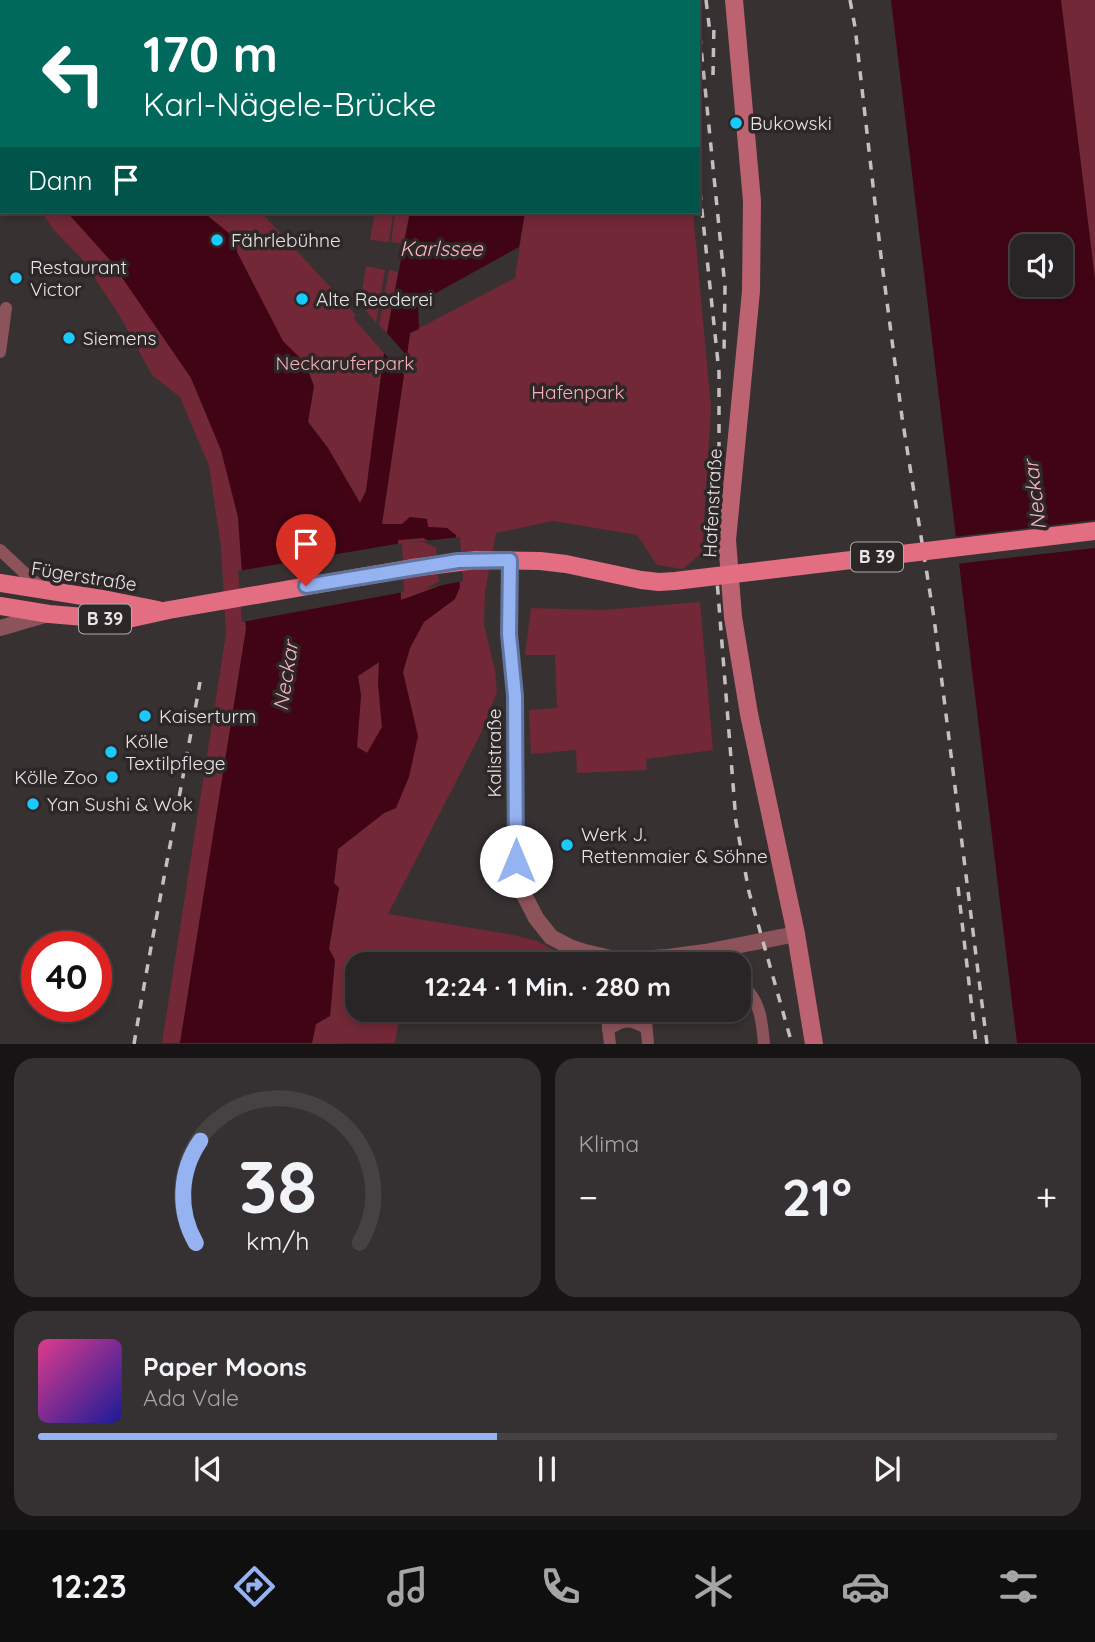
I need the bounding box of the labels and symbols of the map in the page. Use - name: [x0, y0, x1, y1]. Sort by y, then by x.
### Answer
- place label: Bukowski: [750, 111, 832, 135]
- marker: Bukowski: [728, 115, 744, 131]
- place label: Fährlebühne: [231, 228, 341, 252]
- marker: Fährlebühne: [209, 232, 225, 248]
- water label: Karlssee: [399, 235, 484, 261]
- place label: Restaurant Victor: [30, 255, 127, 301]
- marker: Restaurant Victor: [8, 270, 24, 286]
- place label: Alte Reederei: [316, 287, 433, 311]
- marker: Alte Reederei: [294, 291, 310, 307]
- place label: Siemens: [83, 326, 157, 350]
- marker: Siemens: [61, 330, 77, 346]
- park label: Neckaruferpark: [276, 351, 414, 375]
- park label: Hafenpark: [531, 380, 625, 404]
- street label: Hafenstraße: [697, 448, 727, 558]
- water label: Neckar: [1016, 456, 1051, 531]
- pin: [276, 514, 336, 586]
- road number: B 39: [851, 542, 903, 572]
- street label: Fügerstraße: [29, 556, 139, 596]
- road number: B 39: [79, 604, 131, 634]
- water label: Neckar: [267, 636, 304, 712]
- place label: Kaiserturm: [159, 704, 256, 728]
- marker: Kaiserturm: [137, 708, 153, 724]
- street label: Kalistraße: [482, 709, 506, 797]
- place label: Kölle Textilpflege: [125, 729, 225, 775]
- marker: Kölle Textilpflege: [103, 744, 119, 760]
- place label: Kölle Zoo: [14, 765, 98, 789]
- marker: Kölle Zoo: [104, 769, 120, 785]
- place label: Yan Sushi & Wok: [47, 792, 193, 816]
- marker: Yan Sushi & Wok: [25, 796, 41, 812]
- place label: Werk J. Rettenmaier & Söhne: [581, 822, 768, 868]
- position arrow: [479, 824, 553, 898]
- marker: Werk J. Rettenmaier & Söhne: [559, 837, 575, 853]
- speed limit sign: 40: [21, 931, 112, 1022]

